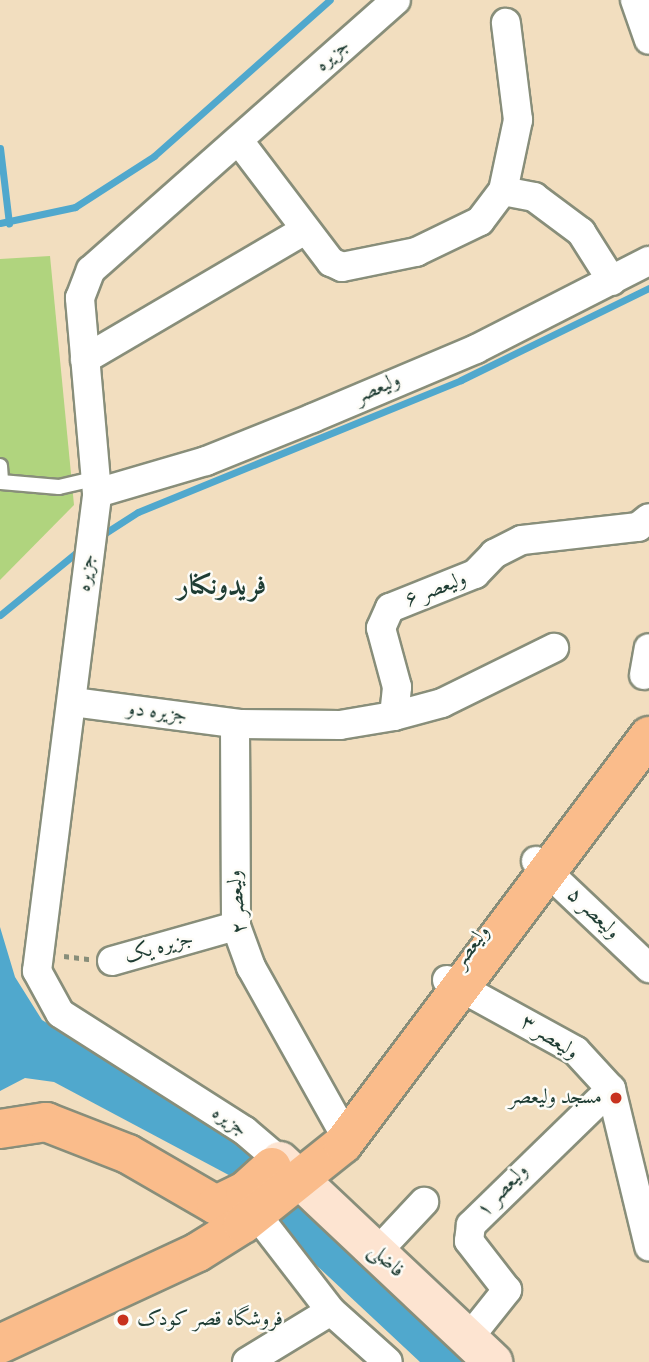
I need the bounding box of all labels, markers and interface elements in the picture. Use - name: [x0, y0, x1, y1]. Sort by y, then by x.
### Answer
- street label: جزیره: [310, 34, 356, 78]
- street label: ولیعصر: [351, 368, 405, 410]
- street label: جزیره: [72, 553, 102, 593]
- street label: ولیعصر ۶: [402, 567, 470, 613]
- district label: فریدونکنار: [177, 570, 267, 604]
- street label: جزیره دو: [126, 697, 188, 729]
- street label: ولیعصر ۲: [223, 869, 253, 935]
- street label: ولیعصر ۵: [561, 883, 625, 945]
- street label: ولیعصر: [448, 921, 496, 973]
- street label: جزیره یک: [122, 926, 196, 970]
- street label: ولیعصر ۳: [515, 1010, 583, 1066]
- place label: مسجد ولیعصر: [509, 1085, 602, 1111]
- marker: مسجد ولیعصر: [608, 1090, 624, 1106]
- street label: جزیره: [206, 1101, 252, 1143]
- street label: ولیعصر ۱: [472, 1159, 534, 1223]
- street label: فاضلی: [363, 1238, 409, 1284]
- place label: فروشگاه قصر کودک: [137, 1307, 283, 1333]
- marker: فروشگاه قصر کودک: [115, 1312, 131, 1328]

